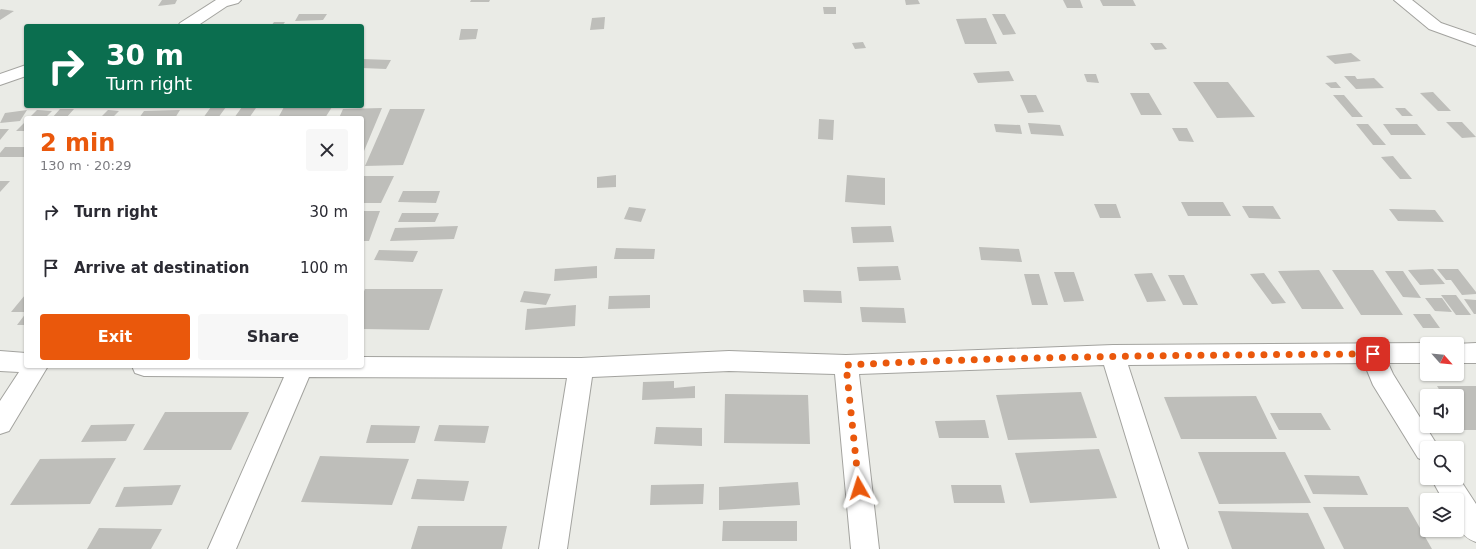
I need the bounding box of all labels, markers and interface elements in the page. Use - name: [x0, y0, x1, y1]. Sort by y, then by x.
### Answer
- text: 30 m: [106, 39, 184, 72]
- icon: right: [40, 40, 92, 92]
- text: Turn right: [106, 73, 192, 94]
- text: 2 min: [40, 129, 115, 157]
- button: close: [306, 129, 348, 171]
- text: 130 m · 20:29: [40, 158, 131, 173]
- icon: right: [40, 201, 62, 223]
- text: Turn right: [74, 203, 158, 221]
- text: 30 m: [310, 203, 348, 221]
- icon: arrive: [40, 257, 62, 279]
- text: Arrive at destination: [74, 259, 249, 277]
- text: 100 m: [300, 259, 348, 277]
- button: Exit: [40, 314, 190, 360]
- button: Share: [198, 314, 348, 360]
- pin: [1356, 337, 1390, 371]
- north arrow: [1420, 337, 1464, 381]
- map controls: [1420, 337, 1464, 537]
- icon: arrive: [1362, 343, 1384, 365]
- button: sound: [1420, 389, 1464, 433]
- button: search: [1420, 441, 1464, 485]
- position arrow: [838, 467, 880, 509]
- button: layers: [1420, 493, 1464, 537]

